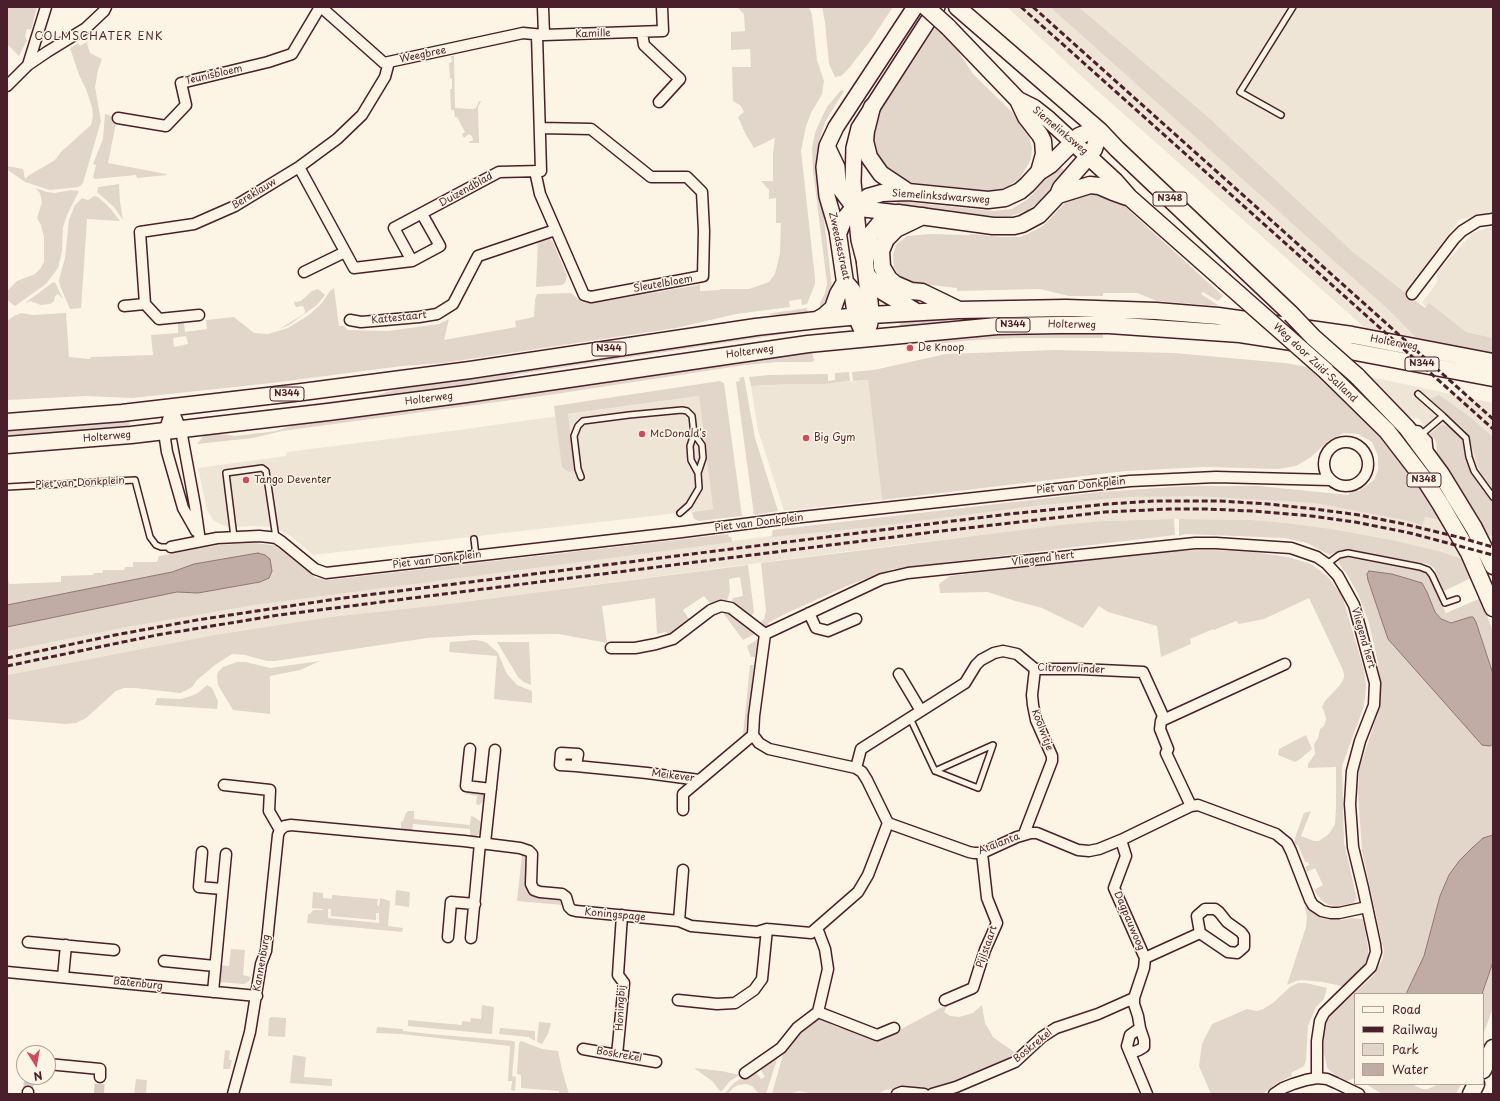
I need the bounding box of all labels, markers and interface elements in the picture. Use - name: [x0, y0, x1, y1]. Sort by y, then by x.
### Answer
- street label: Kamille: [575, 27, 611, 41]
- district label: COLMSCHATER ENK: [36, 30, 162, 44]
- street label: Weegbree: [399, 44, 447, 66]
- street label: Teunisbloem: [184, 63, 244, 87]
- street label: Siemelinksweg: [1030, 104, 1090, 158]
- street label: Duizendblad: [437, 170, 495, 210]
- street label: Bereklauw: [229, 176, 279, 212]
- street label: Siemelinksdwarsweg: [892, 188, 990, 206]
- road number: N348: [1153, 192, 1187, 206]
- street label: Zweedsestraat: [826, 211, 852, 281]
- street label: Sleutelbloem: [632, 273, 694, 295]
- street label: Kattestaart: [371, 309, 427, 327]
- road number: N344: [996, 318, 1030, 332]
- street label: Holterweg: [1048, 319, 1096, 331]
- street label: Weg door Zuid-Salland: [1270, 321, 1360, 405]
- street label: Holterweg: [1369, 333, 1419, 353]
- road number: N344: [592, 342, 626, 356]
- place label: De Knoop: [918, 342, 964, 354]
- street label: Holterweg: [725, 343, 775, 361]
- marker: De Knoop: [905, 343, 915, 353]
- road number: N344: [1405, 357, 1439, 371]
- road number: N344: [270, 387, 304, 401]
- street label: Holterweg: [404, 390, 454, 408]
- place label: McDonald's: [650, 428, 706, 440]
- street label: Holterweg: [82, 429, 132, 445]
- marker: McDonald's: [637, 429, 647, 439]
- place label: Big Gym: [814, 432, 855, 444]
- marker: Big Gym: [801, 433, 811, 443]
- road number: N348: [1407, 473, 1441, 487]
- place label: Tango Deventer: [254, 474, 331, 486]
- street label: Piet van Donkplein: [35, 475, 125, 491]
- marker: Tango Deventer: [241, 475, 251, 485]
- street label: Piet van Donkplein: [1036, 475, 1126, 497]
- street label: Piet van Donkplein: [714, 512, 804, 534]
- street label: Piet van Donkplein: [392, 549, 482, 571]
- street label: Vliegend hert: [1011, 549, 1075, 569]
- street label: Vliegend hert: [1349, 606, 1377, 670]
- street label: Citroenvlinder: [1037, 662, 1105, 676]
- street label: Koolwitje: [1029, 707, 1055, 753]
- street label: Meikever: [651, 767, 695, 785]
- street label: Atalanta: [977, 831, 1021, 857]
- street label: Dagpauwoog: [1111, 889, 1147, 953]
- street label: Koningspage: [584, 906, 646, 924]
- street label: Pijlstaart: [974, 924, 1000, 970]
- street label: Kannenburg: [251, 933, 273, 993]
- street label: Batenburg: [112, 975, 164, 993]
- street label: Honingbij: [614, 985, 628, 1031]
- legend: [1354, 993, 1484, 1085]
- text: Road: [1392, 1000, 1421, 1018]
- text: Railway: [1392, 1020, 1438, 1038]
- street label: Boskrekel: [1011, 1027, 1055, 1065]
- text: Park: [1392, 1040, 1419, 1058]
- north arrow: [16, 1045, 56, 1085]
- street label: Boskrekel: [595, 1045, 643, 1065]
- text: Water: [1392, 1060, 1428, 1078]
- text: N: [32, 1067, 44, 1085]

